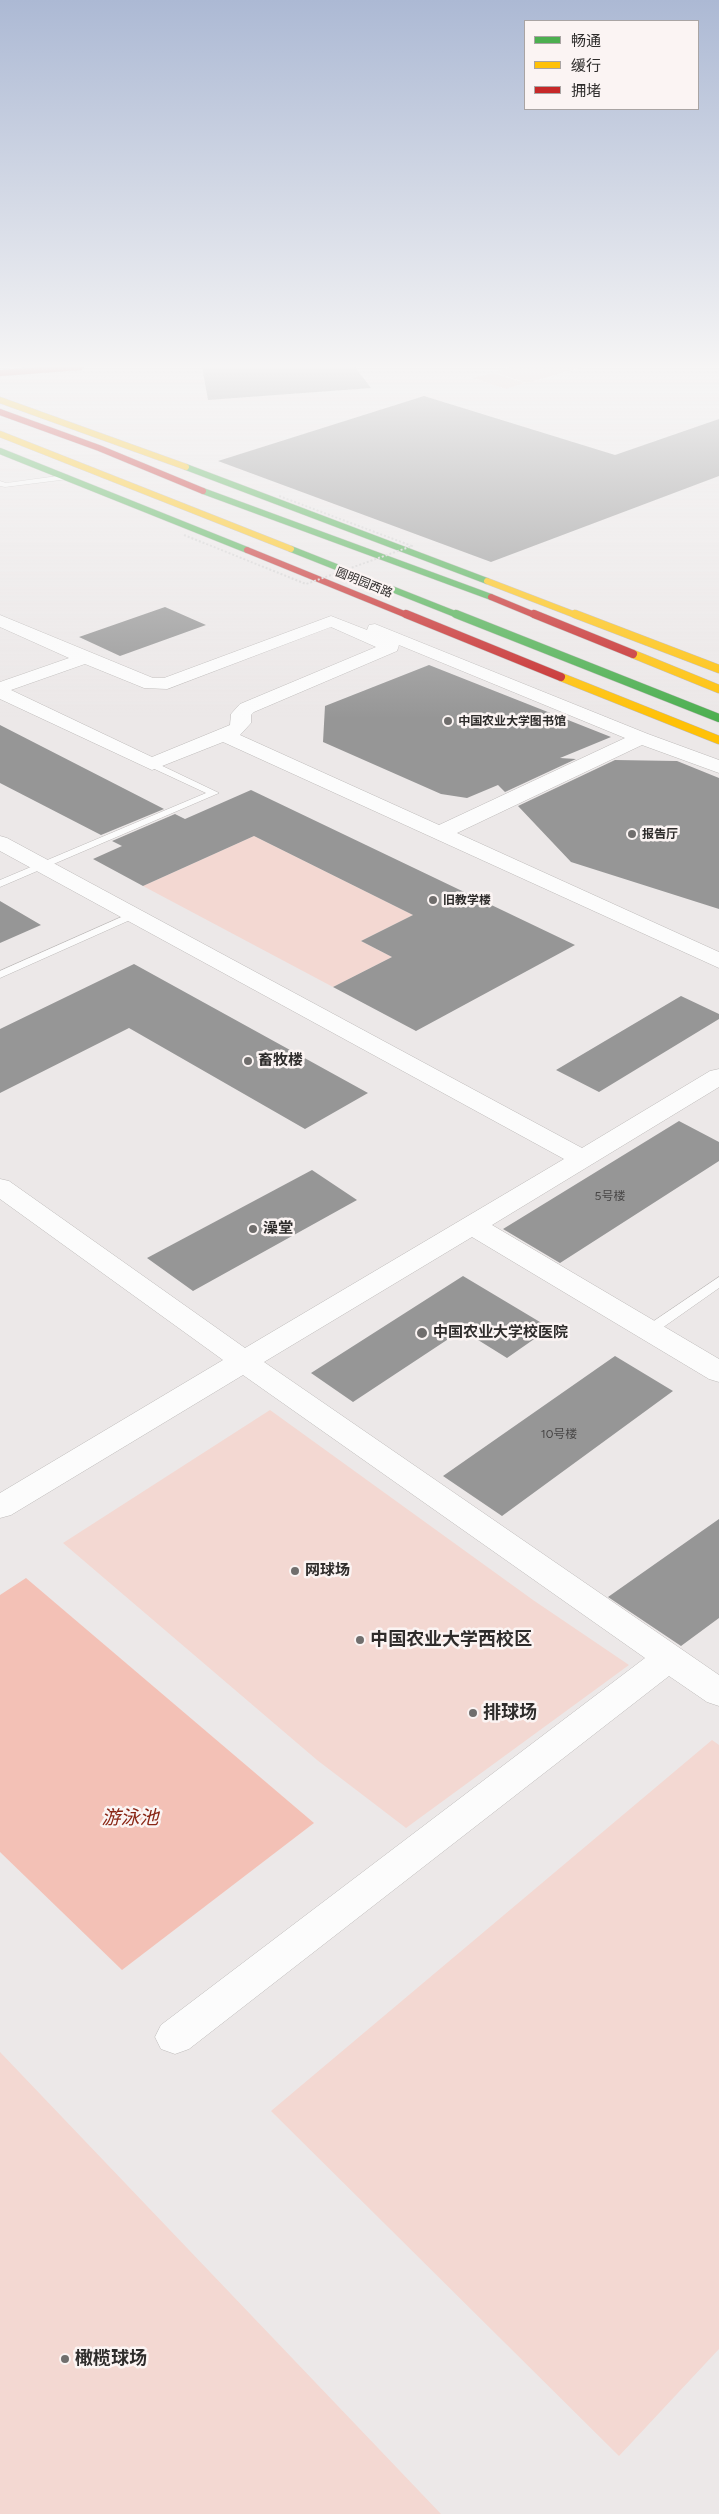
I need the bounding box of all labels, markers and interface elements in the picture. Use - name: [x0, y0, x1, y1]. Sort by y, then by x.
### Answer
- legend: [524, 20, 699, 110]
- text: 畅通: [571, 32, 601, 50]
- text: 缓行: [571, 57, 601, 75]
- text: 拥堵: [571, 82, 601, 100]
- street label: 圆明园西路: [333, 565, 395, 601]
- place label: 中国农业大学图书馆: [458, 714, 566, 728]
- marker: 中国农业大学图书馆: [442, 715, 454, 727]
- place label: 报告厅: [642, 827, 678, 841]
- marker: 报告厅: [626, 828, 638, 840]
- place label: 旧教学楼: [443, 893, 491, 907]
- marker: 旧教学楼: [427, 894, 439, 906]
- place label: 畜牧楼: [258, 1052, 303, 1070]
- marker: 畜牧楼: [242, 1055, 254, 1067]
- house number: 5号楼: [595, 1189, 625, 1203]
- place label: 澡堂: [263, 1220, 293, 1238]
- marker: 澡堂: [247, 1223, 259, 1235]
- place label: 中国农业大学校医院: [433, 1324, 568, 1342]
- marker: 中国农业大学校医院: [415, 1326, 429, 1340]
- house number: 10号楼: [541, 1427, 577, 1441]
- place label: 网球场: [305, 1562, 350, 1580]
- marker: 网球场: [289, 1565, 301, 1577]
- place label: 中国农业大学西校区: [370, 1629, 532, 1651]
- marker: 中国农业大学西校区: [354, 1634, 366, 1646]
- place label: 排球场: [483, 1702, 537, 1724]
- marker: 排球场: [467, 1707, 479, 1719]
- water label: 游泳池: [102, 1807, 158, 1829]
- place label: 橄榄球场: [75, 2348, 147, 2370]
- marker: 橄榄球场: [59, 2353, 71, 2365]

